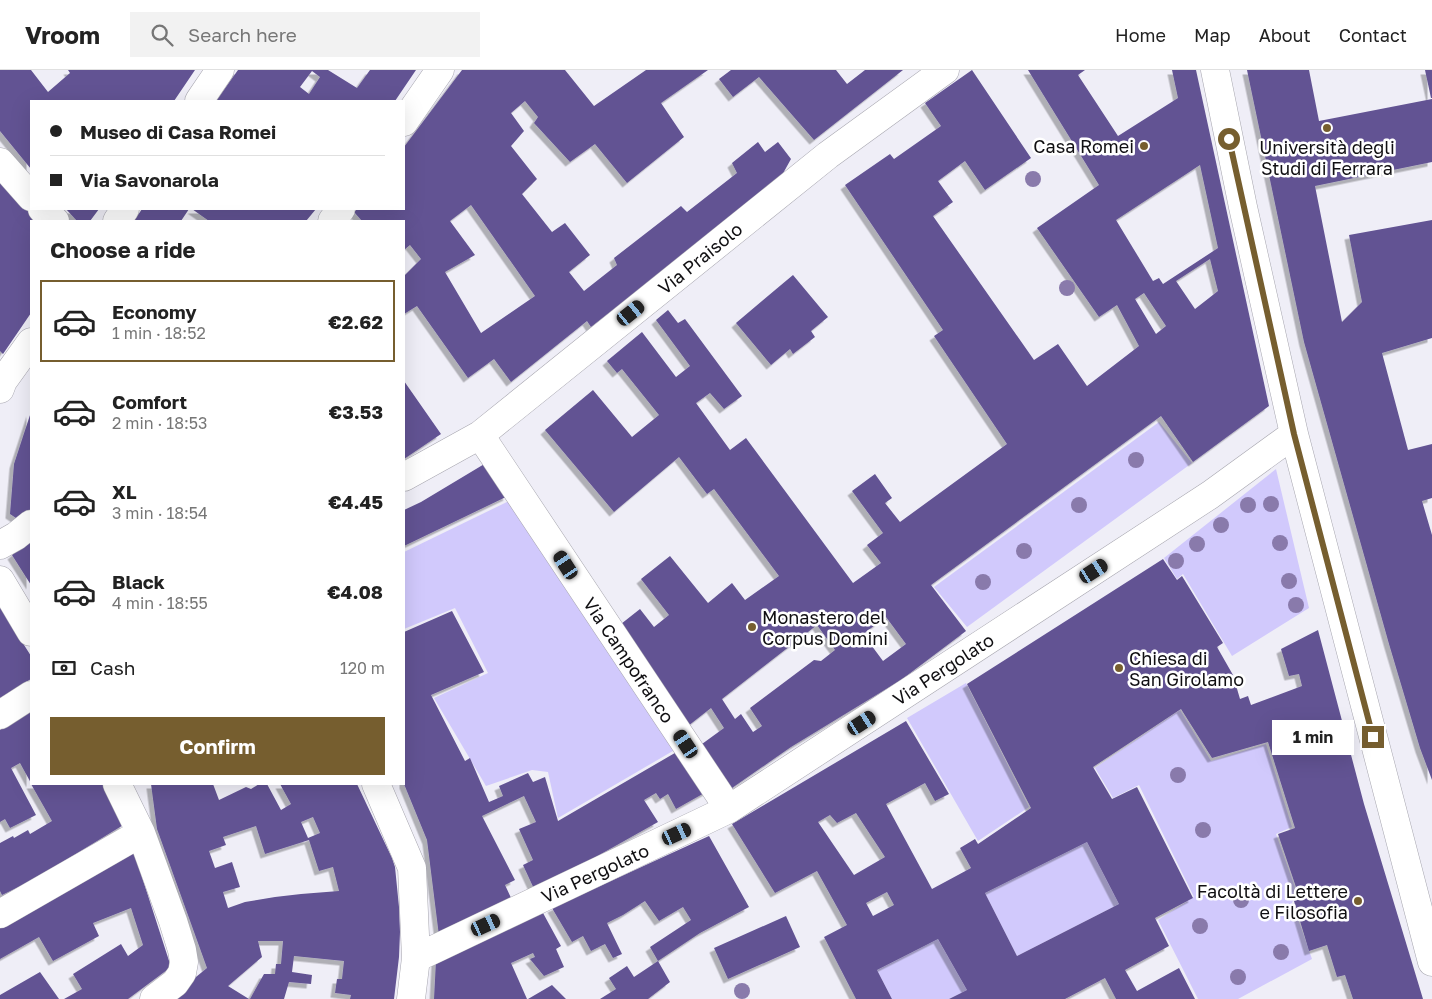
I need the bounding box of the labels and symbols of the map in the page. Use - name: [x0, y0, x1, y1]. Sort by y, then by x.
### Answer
- marker: Università degli Studi di Ferrara: [1321, 122, 1333, 134]
- route start: [1218, 128, 1240, 150]
- place label: Casa Romei: [1033, 135, 1134, 157]
- place label: Università degli Studi di Ferrara: [1259, 136, 1395, 179]
- marker: Casa Romei: [1138, 140, 1150, 152]
- street label: Via Praisolo: [653, 217, 747, 299]
- car: [614, 298, 647, 328]
- car: [551, 548, 580, 582]
- car: [1077, 557, 1110, 585]
- street label: Via Campofranco: [579, 593, 679, 727]
- place label: Monastero del Corpus Domini: [762, 606, 888, 649]
- marker: Monastero del Corpus Domini: [746, 621, 758, 633]
- street label: Via Pergolato: [888, 628, 998, 710]
- place label: Chiesa di San Girolamo: [1129, 647, 1244, 690]
- marker: Chiesa di San Girolamo: [1113, 662, 1125, 674]
- car: [845, 709, 878, 737]
- callout: 1 min: [1273, 720, 1356, 754]
- route end: [1362, 726, 1384, 748]
- car: [671, 727, 700, 761]
- car: [660, 821, 693, 847]
- street label: Via Pergolato: [538, 839, 652, 907]
- place label: Facoltà di Lettere e Filosofia: [1197, 880, 1348, 923]
- marker: Facoltà di Lettere e Filosofia: [1352, 895, 1364, 907]
- car: [469, 912, 502, 938]

